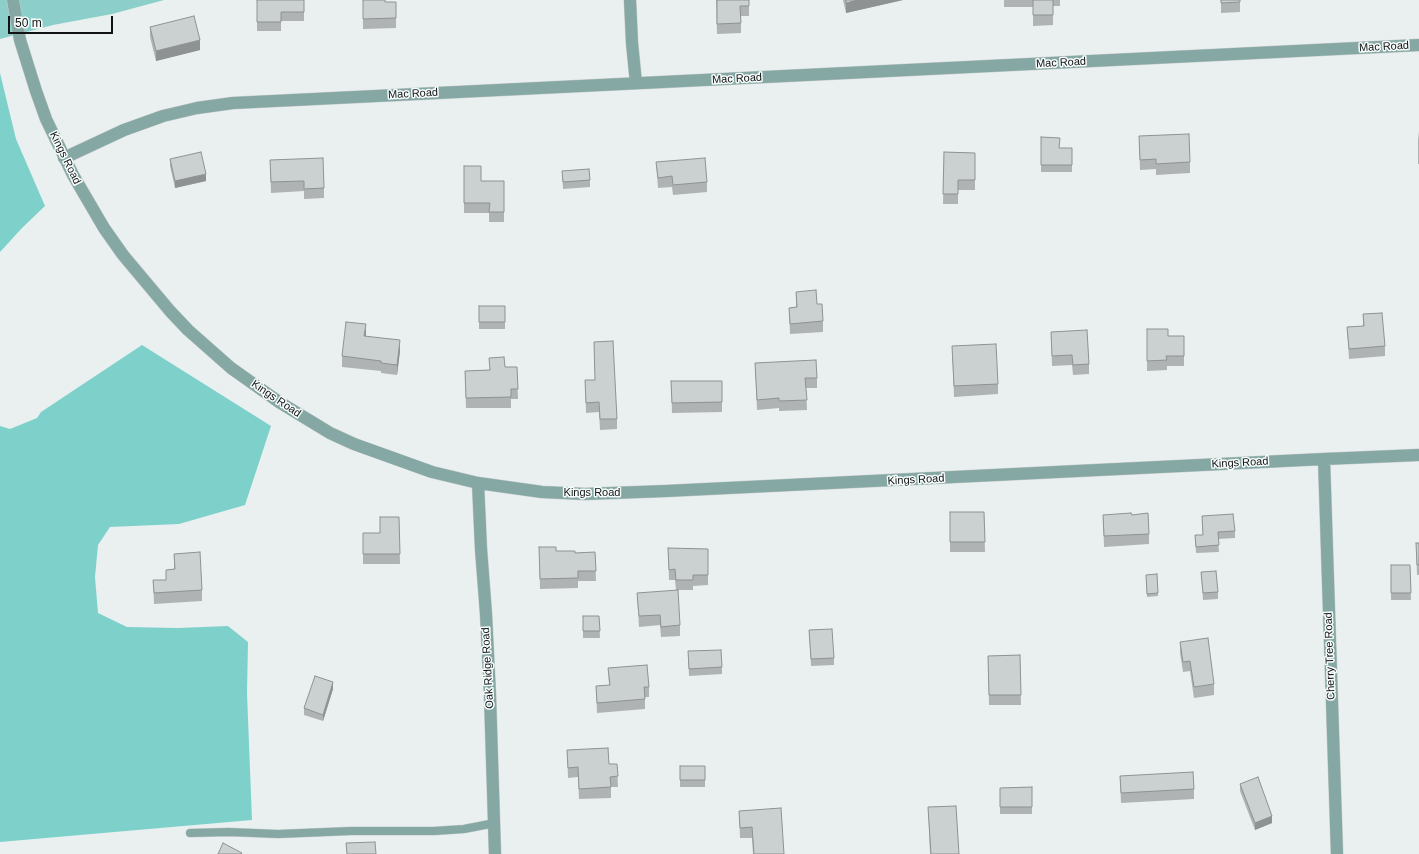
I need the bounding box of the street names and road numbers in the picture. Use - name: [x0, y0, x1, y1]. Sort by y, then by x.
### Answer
- street label: Mac Road: [1359, 39, 1409, 55]
- street label: Mac Road: [1036, 55, 1086, 71]
- street label: Mac Road: [712, 71, 762, 87]
- street label: Mac Road: [388, 86, 438, 102]
- street label: Kings Road: [47, 130, 83, 186]
- street label: Kings Road: [249, 378, 303, 420]
- street label: Kings Road: [1211, 455, 1269, 471]
- street label: Kings Road: [887, 472, 945, 488]
- street label: Kings Road: [564, 486, 620, 500]
- street label: Cherry Tree Road: [1322, 612, 1338, 700]
- street label: Oak Ridge Road: [479, 627, 497, 709]

